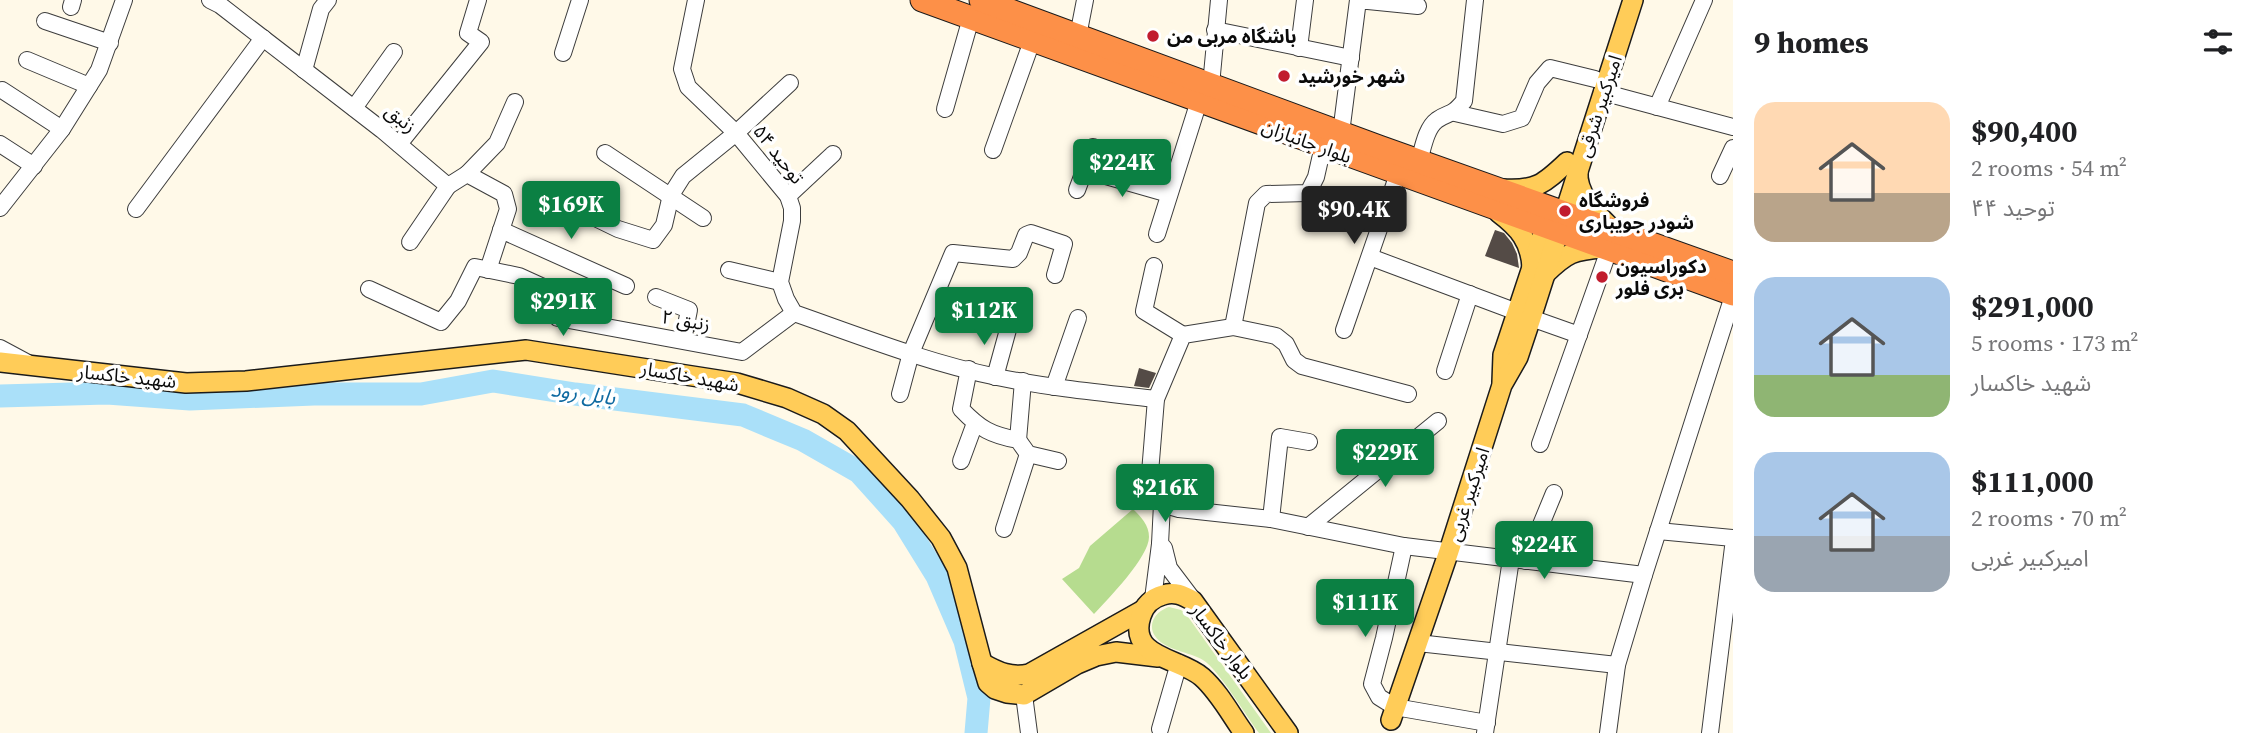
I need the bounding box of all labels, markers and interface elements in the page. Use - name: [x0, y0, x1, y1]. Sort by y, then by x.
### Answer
- text: 9 homes: [1754, 22, 1869, 63]
- place label: باشگاه مربی من: [1167, 23, 1297, 49]
- icon: filters: [2199, 23, 2237, 61]
- marker: باشگاه مربی من: [1145, 28, 1161, 44]
- street label: امیرکبیر شرقی: [1570, 52, 1628, 160]
- place label: شهر خورشید: [1298, 63, 1405, 89]
- marker: شهر خورشید: [1276, 68, 1292, 84]
- street label: زنبق: [380, 97, 422, 139]
- text: $90,400: [1971, 111, 2078, 152]
- street label: بلوار جانبازان: [1259, 113, 1355, 169]
- street label: توحید ۵۴: [747, 119, 811, 189]
- icon: home: [1810, 130, 1894, 214]
- pin: $224K: [1073, 140, 1171, 199]
- text: $224K: [1089, 146, 1155, 178]
- text: 2 rooms · 54 m²: [1971, 152, 2127, 184]
- pin: $169K: [522, 182, 620, 241]
- pin: $90.4K: [1297, 187, 1411, 246]
- place label: فروشگاه شودر جویباری: [1579, 187, 1694, 235]
- text: $169K: [538, 188, 604, 220]
- text: توحید ۴۴: [1971, 192, 2055, 224]
- text: $90.4K: [1318, 193, 1390, 225]
- marker: فروشگاه شودر جویباری: [1557, 203, 1573, 219]
- place label: دکوراسیون بری فلور: [1615, 253, 1707, 301]
- marker: دکوراسیون بری فلور: [1594, 269, 1610, 285]
- pin: $291K: [514, 278, 612, 338]
- text: $291K: [530, 285, 596, 317]
- text: $291,000: [1971, 286, 2094, 327]
- pin: $112K: [935, 288, 1033, 347]
- text: $112K: [951, 294, 1017, 326]
- street label: زنبق ۲: [660, 303, 712, 337]
- icon: home: [1810, 305, 1894, 389]
- text: 5 rooms · 173 m²: [1971, 327, 2138, 359]
- street label: شهید خاکسار: [638, 354, 741, 397]
- street label: شهید خاکسار: [75, 358, 178, 394]
- text: شهید خاکسار: [1971, 367, 2091, 399]
- water label: بابل رود: [549, 374, 617, 412]
- pin: $229K: [1336, 430, 1434, 489]
- text: $229K: [1352, 436, 1418, 468]
- street label: امیرکبیر غربی: [1441, 444, 1495, 544]
- text: $111,000: [1971, 461, 2094, 502]
- pin: $216K: [1116, 464, 1214, 524]
- text: $216K: [1132, 471, 1198, 503]
- icon: home: [1810, 480, 1894, 564]
- text: 2 rooms · 70 m²: [1971, 502, 2127, 534]
- pin: $224K: [1495, 522, 1593, 581]
- text: $224K: [1511, 528, 1577, 560]
- text: امیرکبیر غربی: [1971, 542, 2089, 574]
- pin: $111K: [1316, 580, 1414, 639]
- text: $111K: [1332, 586, 1398, 618]
- street label: بلوار خاکسار: [1184, 597, 1259, 684]

